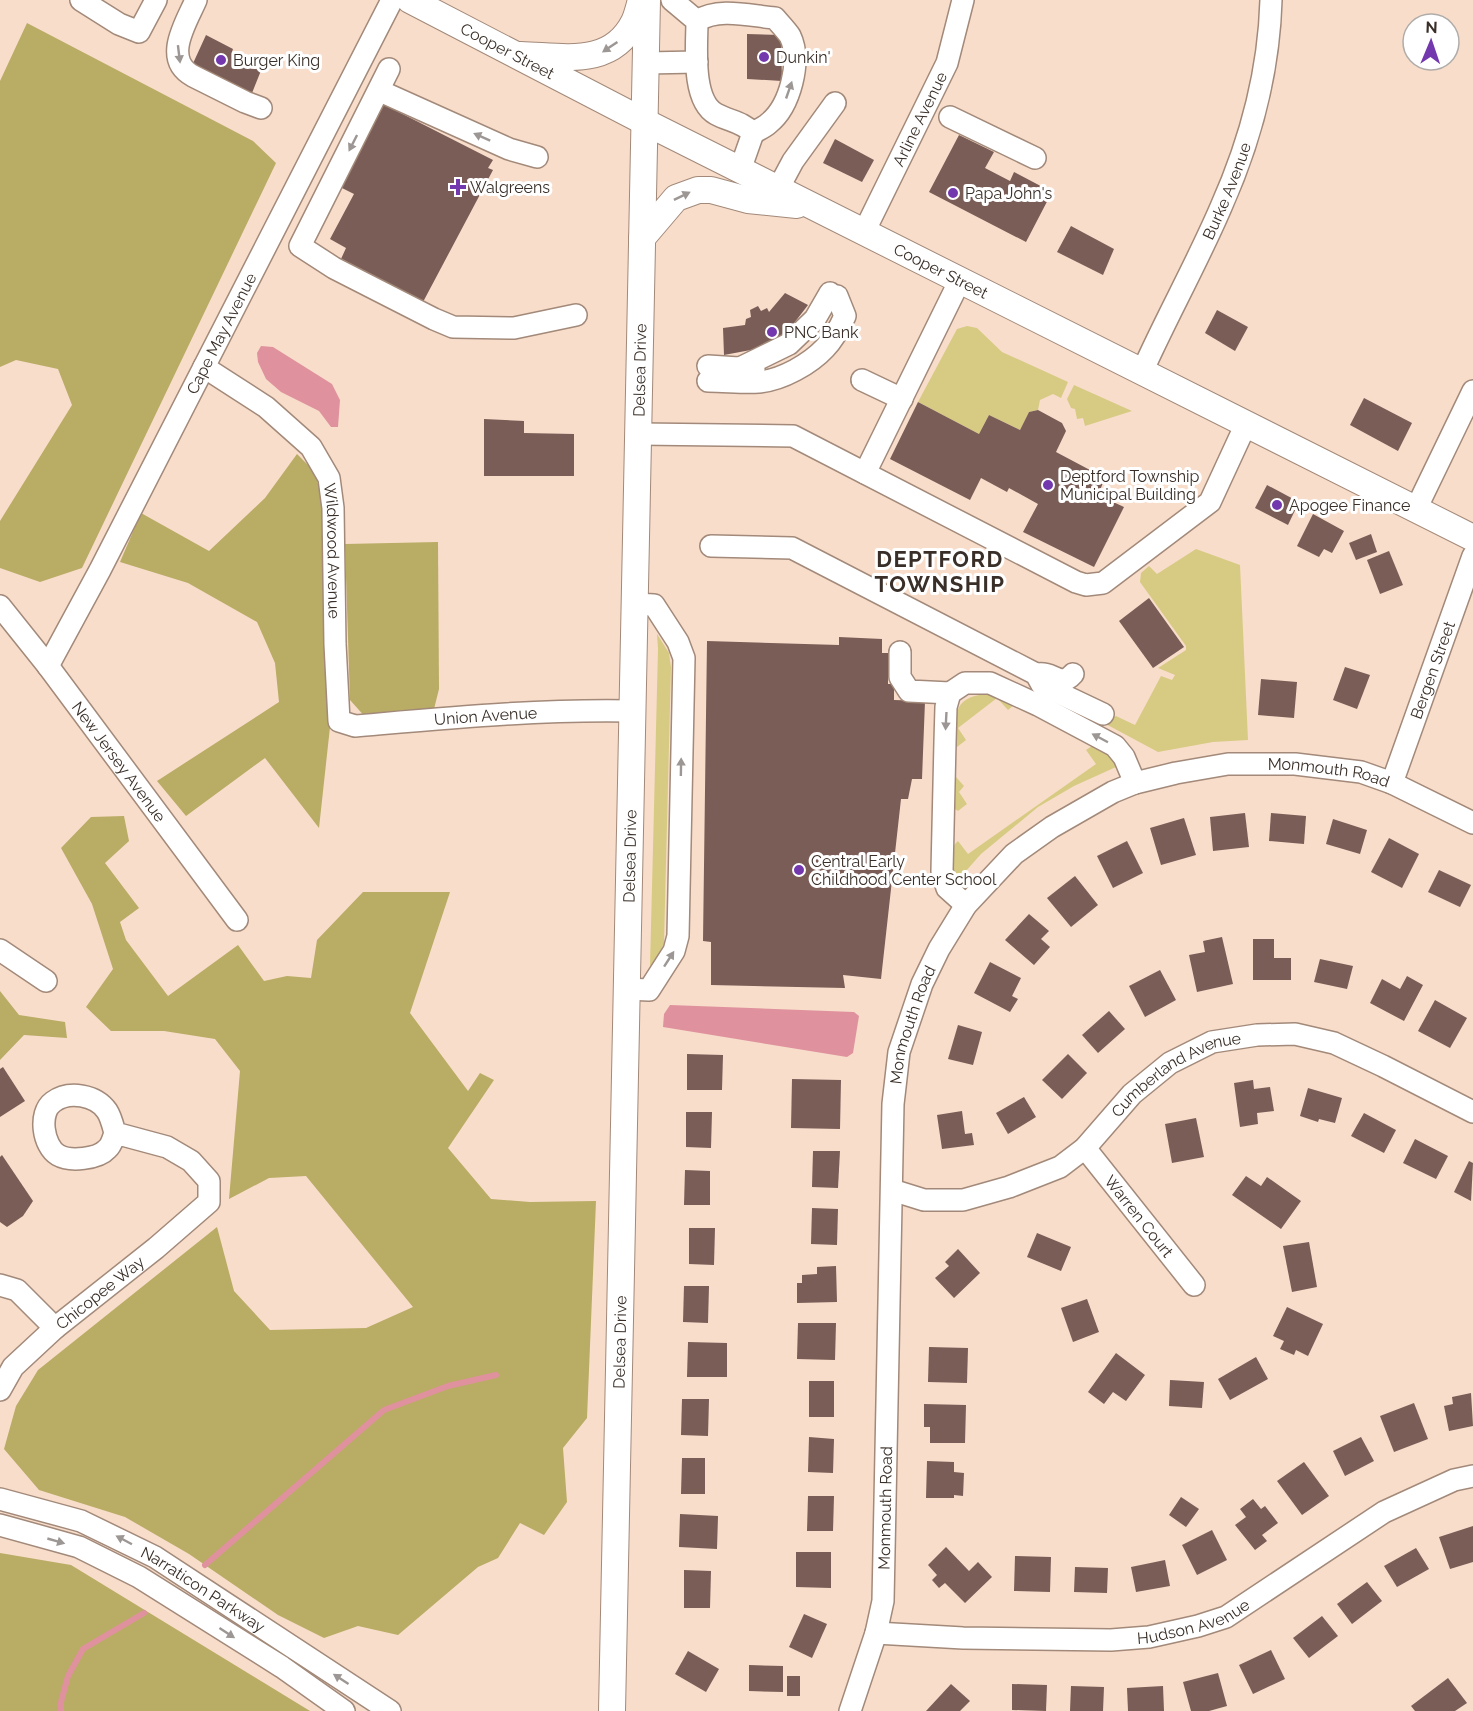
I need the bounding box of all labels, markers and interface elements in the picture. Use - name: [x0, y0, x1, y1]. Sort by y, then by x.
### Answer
- north arrow: [1401, 12, 1461, 72]
- text: N: [1425, 18, 1438, 37]
- street label: Cooper Street: [458, 19, 558, 83]
- one-way arrow: [602, 42, 619, 53]
- one-way arrow: [175, 45, 184, 64]
- place label: Dunkin': [776, 48, 831, 67]
- marker: Dunkin': [757, 50, 771, 64]
- place label: Burger King: [233, 51, 320, 70]
- marker: Burger King: [214, 53, 228, 67]
- street label: Arline Avenue: [888, 69, 951, 169]
- one-way arrow: [784, 81, 794, 99]
- one-way arrow: [474, 133, 491, 142]
- one-way arrow: [348, 134, 358, 151]
- street label: Burke Avenue: [1198, 140, 1255, 242]
- place label: Walgreens: [470, 178, 550, 197]
- marker: Walgreens: [451, 180, 465, 194]
- place label: Papa John's: [965, 184, 1052, 203]
- marker: Papa John's: [946, 186, 960, 200]
- one-way arrow: [674, 192, 691, 201]
- street label: Cooper Street: [891, 239, 992, 303]
- street label: Cape May Avenue: [182, 270, 260, 397]
- street label: Delsea Drive: [629, 323, 650, 417]
- place label: PNC Bank: [784, 323, 859, 342]
- marker: PNC Bank: [765, 325, 779, 339]
- place label: Deptford Township Municipal Building: [1060, 467, 1200, 504]
- marker: Deptford Township Municipal Building: [1041, 478, 1055, 492]
- street label: Wildwood Avenue: [320, 482, 344, 619]
- place label: Apogee Finance: [1289, 496, 1410, 515]
- marker: Apogee Finance: [1270, 498, 1284, 512]
- district label: DEPTFORD TOWNSHIP: [874, 546, 1006, 597]
- street label: Bergen Street: [1406, 618, 1459, 721]
- street label: New Jersey Avenue: [68, 698, 170, 826]
- street label: Union Avenue: [433, 703, 538, 729]
- one-way arrow: [941, 712, 950, 731]
- one-way arrow: [1092, 733, 1109, 743]
- street label: Monmouth Road: [1268, 754, 1392, 791]
- one-way arrow: [676, 757, 686, 776]
- street label: Delsea Drive: [619, 809, 640, 903]
- place label: Central Early Childhood Center School: [811, 852, 997, 889]
- marker: Central Early Childhood Center School: [792, 863, 806, 877]
- one-way arrow: [663, 951, 674, 968]
- street label: Monmouth Road: [886, 962, 939, 1085]
- street label: Cumberland Avenue: [1107, 1028, 1242, 1121]
- street label: Warren Court: [1101, 1171, 1178, 1261]
- street label: Chicopee Way: [52, 1251, 148, 1333]
- street label: Delsea Drive: [609, 1295, 630, 1389]
- street label: Monmouth Road: [874, 1446, 896, 1570]
- one-way arrow: [115, 1535, 132, 1545]
- one-way arrow: [47, 1537, 65, 1546]
- street label: Narraticon Parkway: [138, 1542, 269, 1636]
- street label: Hudson Avenue: [1136, 1595, 1253, 1647]
- one-way arrow: [219, 1628, 235, 1639]
- one-way arrow: [332, 1674, 349, 1685]

